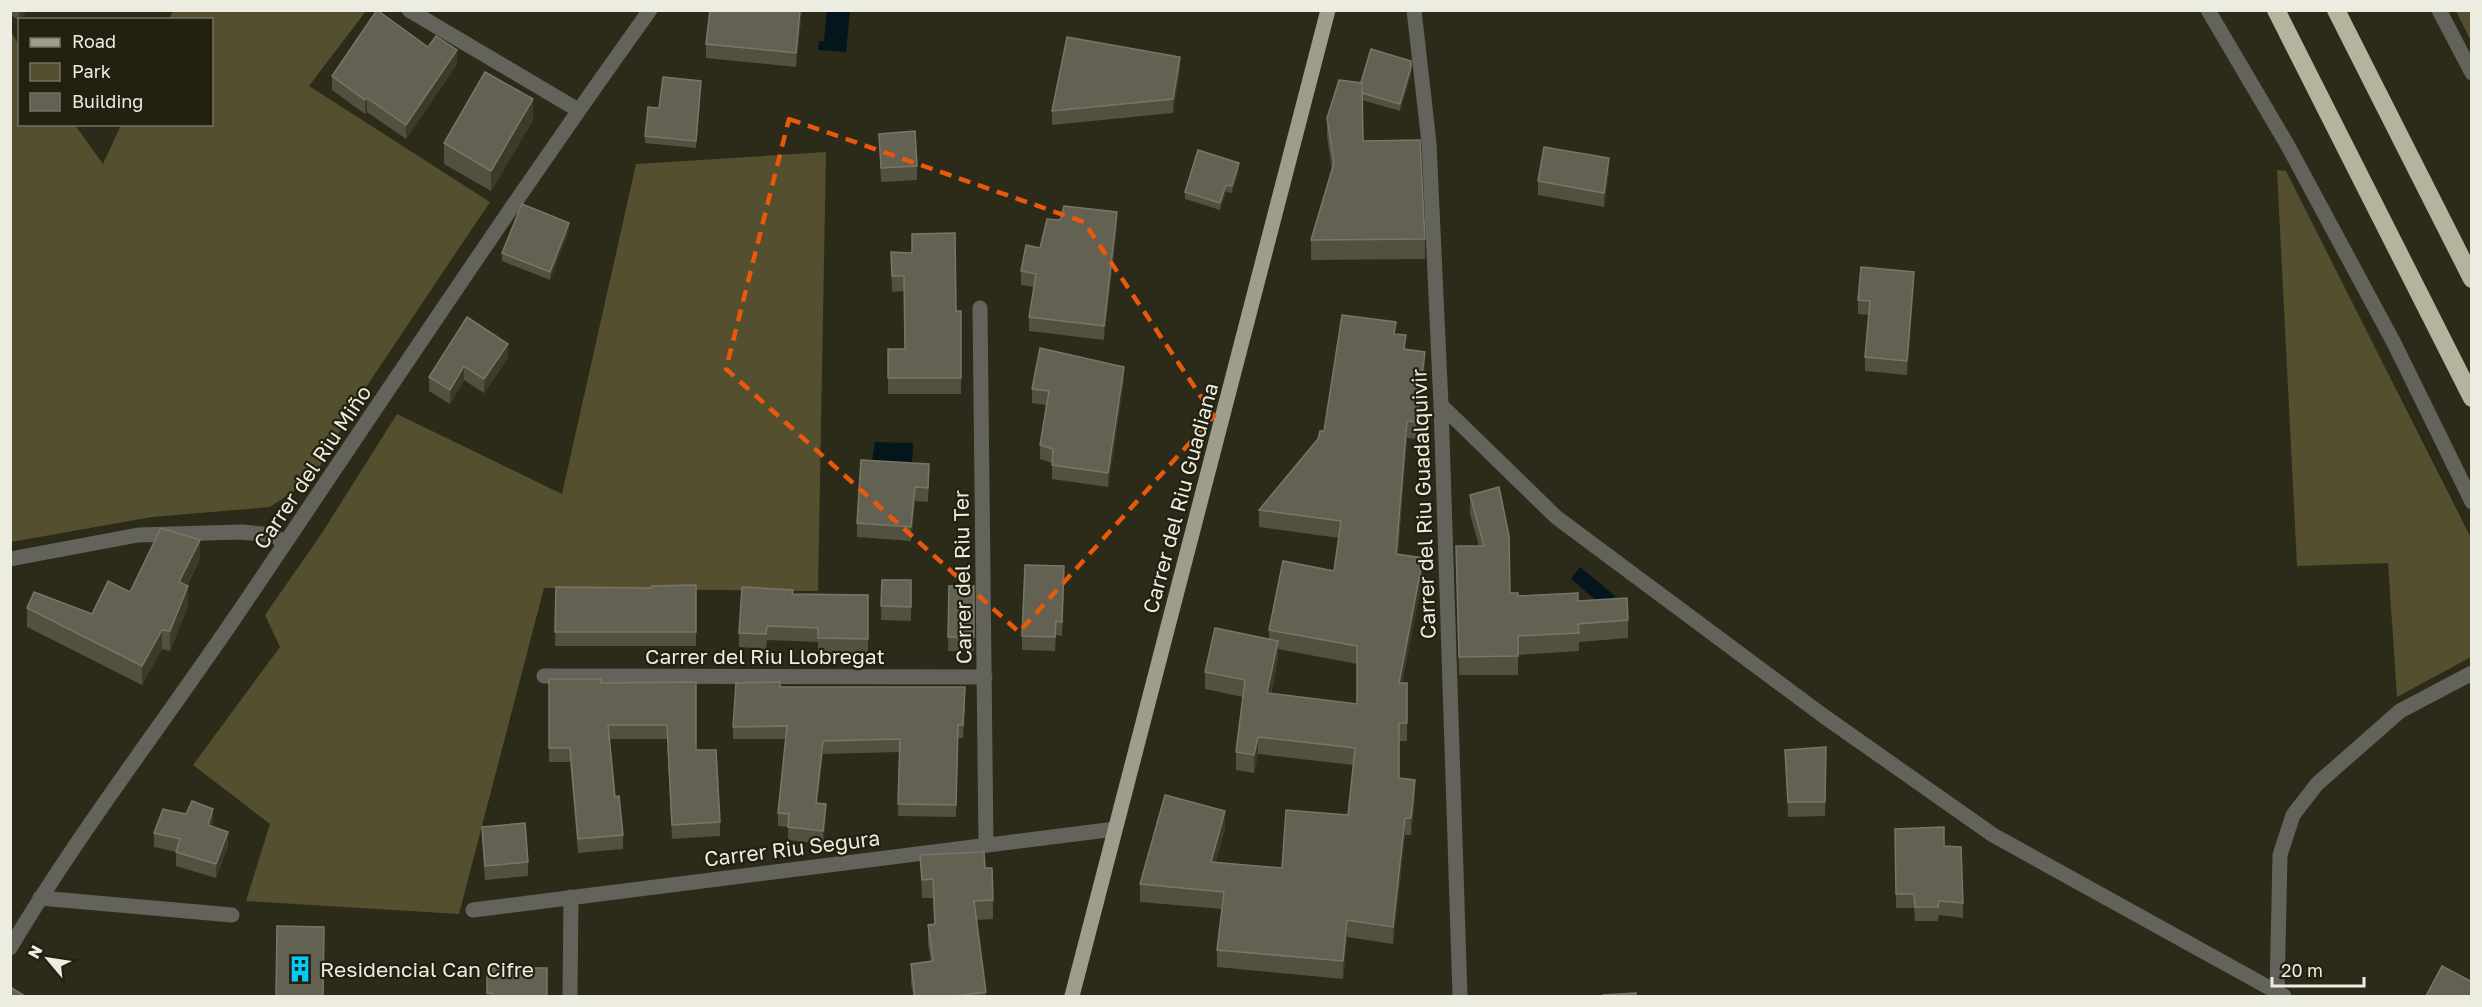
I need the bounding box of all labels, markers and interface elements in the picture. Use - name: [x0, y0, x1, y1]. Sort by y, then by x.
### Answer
- legend: [18, 18, 213, 126]
- text: Road: [72, 30, 116, 52]
- text: Park: [72, 60, 111, 82]
- text: Building: [72, 90, 143, 112]
- street label: Carrer del Riu Guadalquivir: [1405, 368, 1441, 640]
- street label: Carrer del Riu Miño: [248, 380, 376, 554]
- street label: Carrer del Riu Guadiana: [1137, 380, 1223, 616]
- street label: Carrer del Riu Ter: [947, 490, 977, 664]
- street label: Carrer del Riu Llobregat: [645, 643, 885, 669]
- street label: Carrer Riu Segura: [703, 824, 881, 872]
- north arrow: [18, 929, 78, 989]
- text: N: [23, 942, 47, 962]
- scale bar: [2272, 950, 2364, 988]
- building icon: Residencial Can Cifre: [285, 954, 315, 984]
- place label: Residencial Can Cifre: [320, 956, 534, 982]
- text: 20 m: [2281, 959, 2323, 981]

